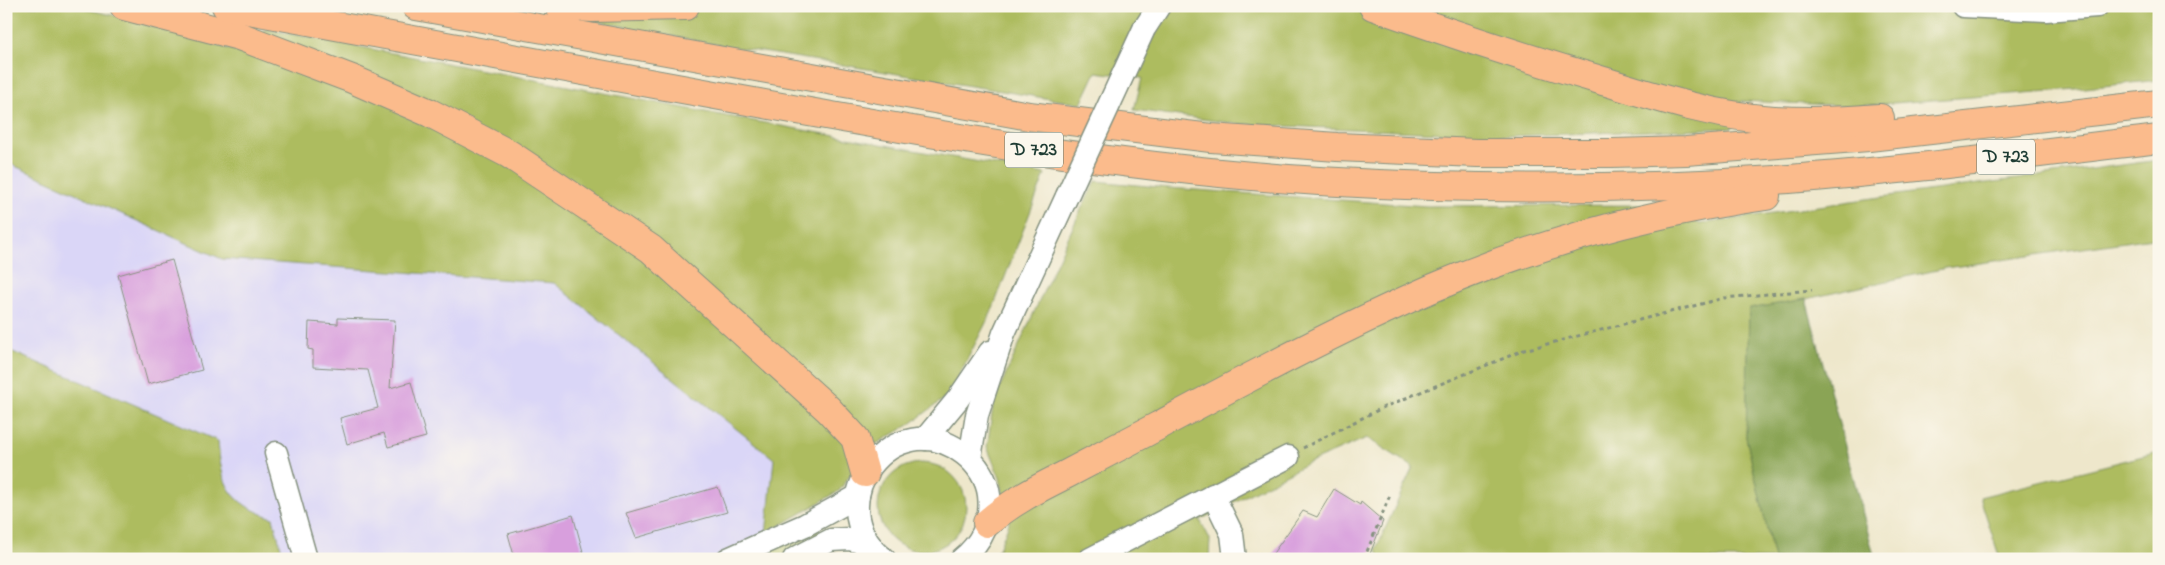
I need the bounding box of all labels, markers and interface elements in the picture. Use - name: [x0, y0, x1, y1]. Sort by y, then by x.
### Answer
- road number: D 723: [1005, 132, 1063, 168]
- road number: D 723: [1977, 140, 2035, 174]

